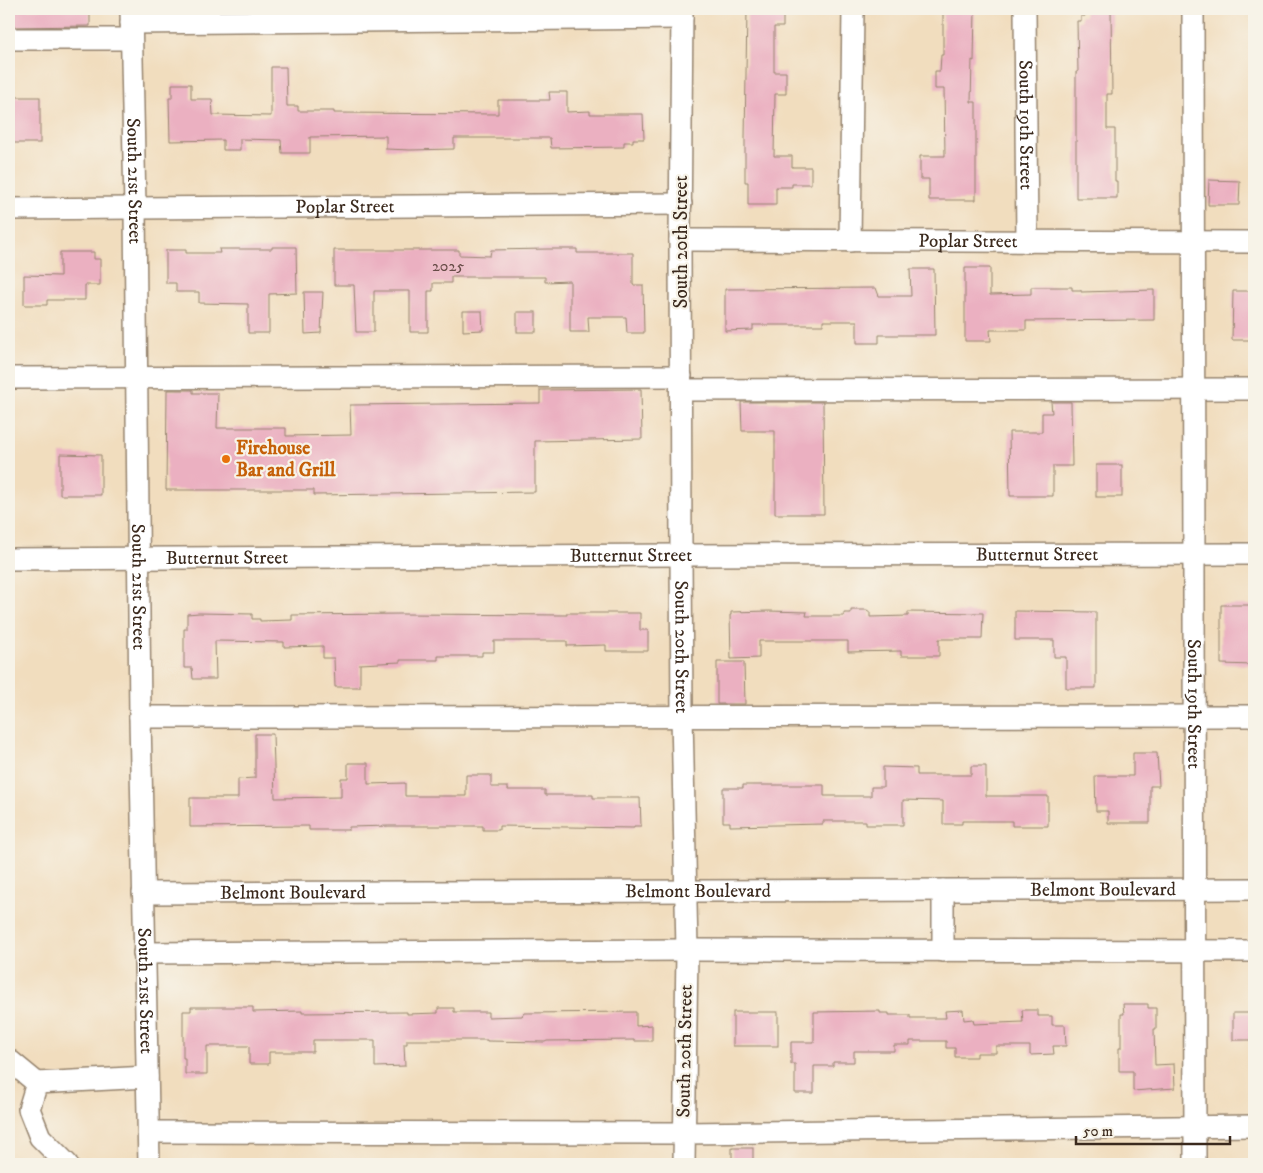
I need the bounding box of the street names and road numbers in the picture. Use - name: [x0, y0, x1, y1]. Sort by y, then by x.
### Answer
- street label: South 19th Street: [1014, 60, 1038, 190]
- street label: South 21st Street: [122, 118, 147, 244]
- street label: South 20th Street: [670, 175, 693, 309]
- street label: Poplar Street: [295, 195, 395, 218]
- street label: Poplar Street: [918, 229, 1018, 253]
- street label: South 21st Street: [127, 524, 151, 650]
- street label: Butternut Street: [570, 543, 692, 567]
- street label: Butternut Street: [976, 543, 1098, 566]
- street label: Butternut Street: [166, 546, 288, 570]
- street label: South 20th Street: [670, 580, 693, 714]
- street label: South 19th Street: [1183, 639, 1206, 769]
- street label: Belmont Boulevard: [1030, 878, 1177, 901]
- street label: Belmont Boulevard: [625, 879, 772, 903]
- street label: Belmont Boulevard: [220, 881, 367, 904]
- street label: South 21st Street: [133, 927, 158, 1054]
- street label: South 20th Street: [672, 984, 698, 1118]

